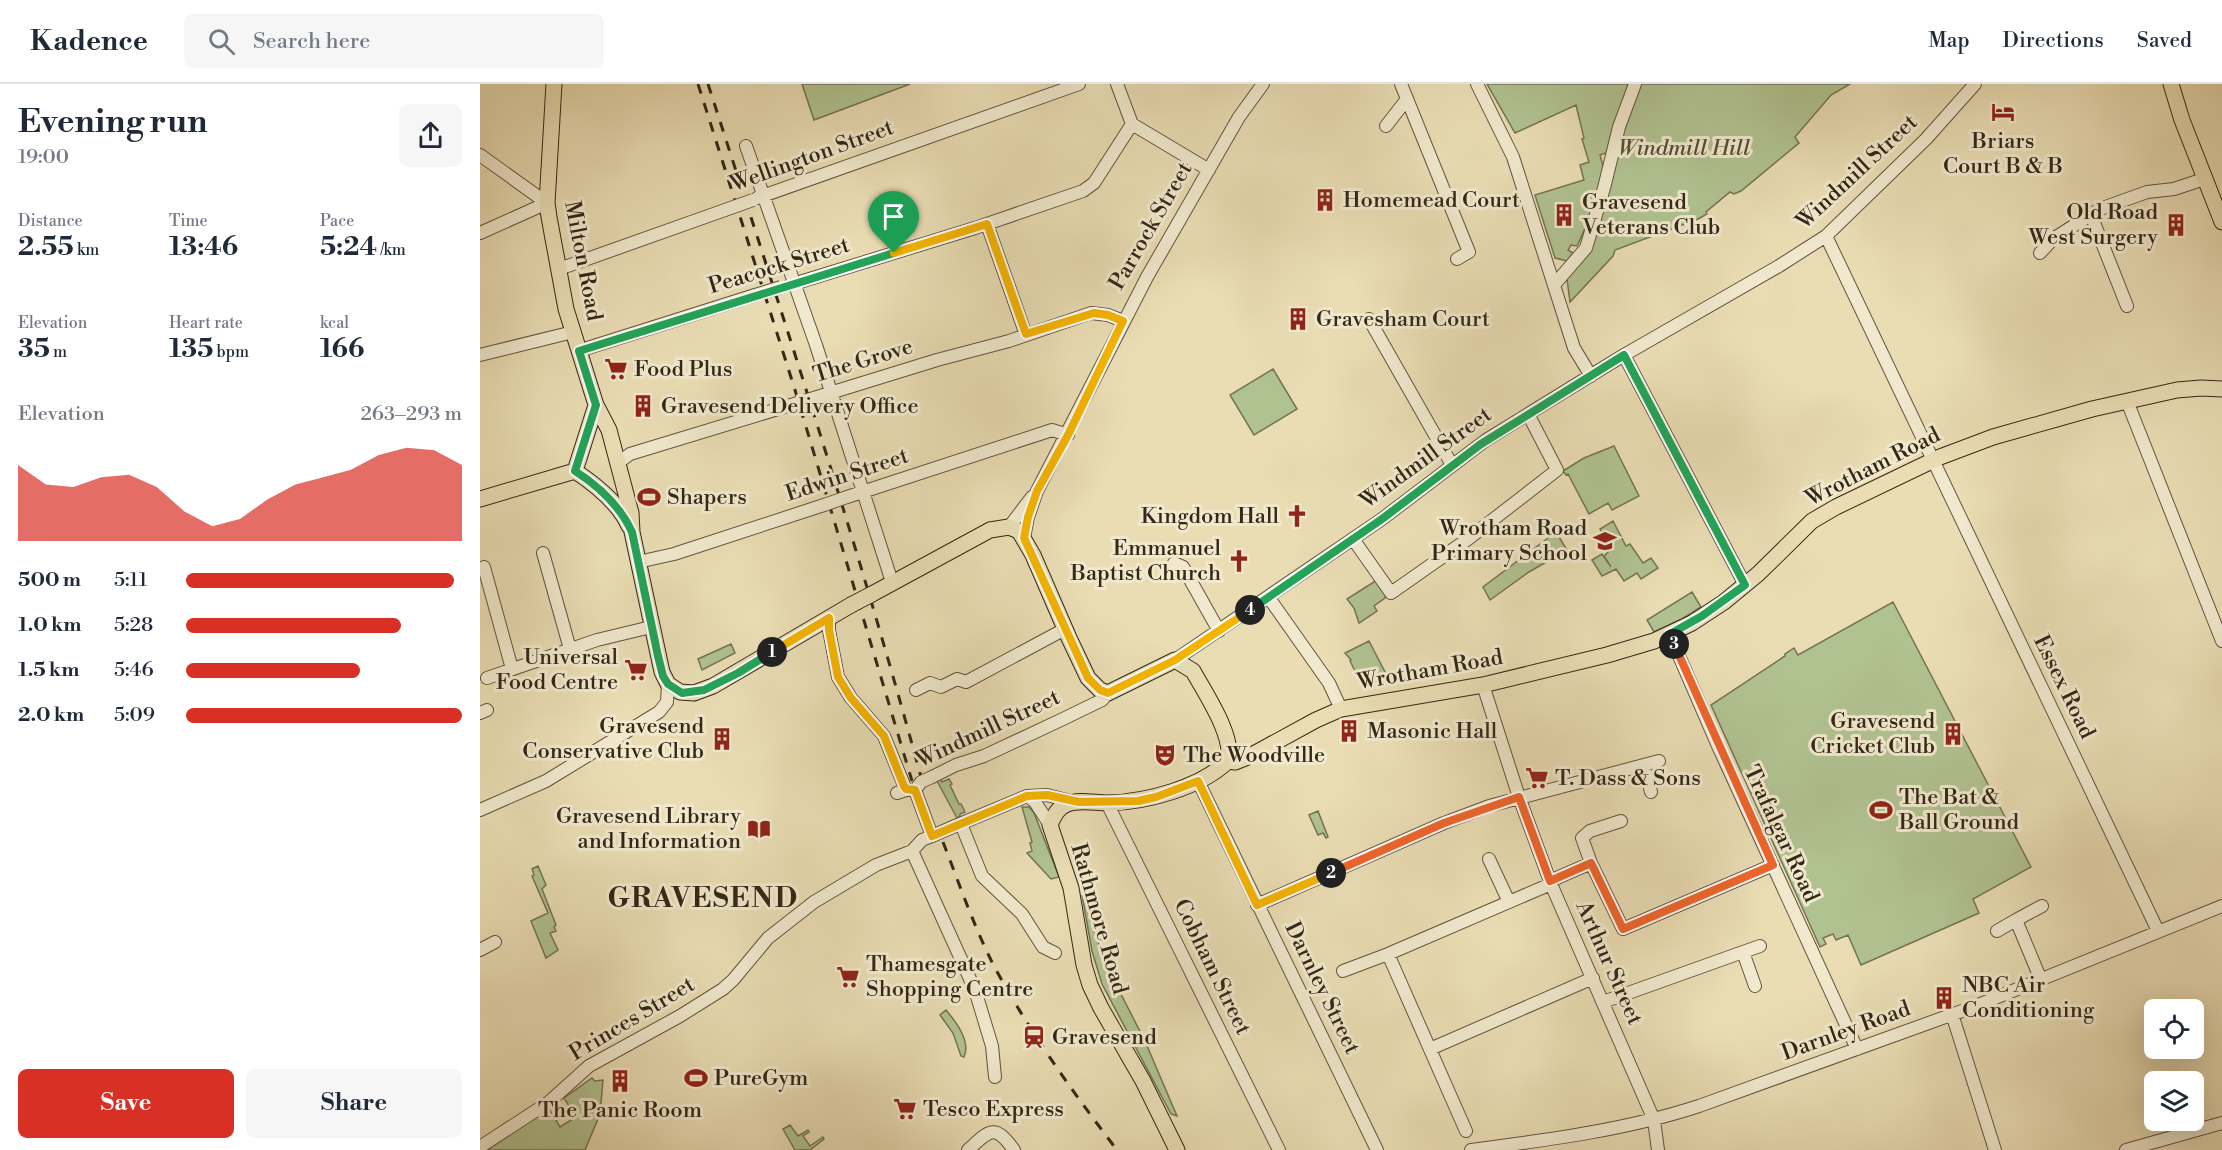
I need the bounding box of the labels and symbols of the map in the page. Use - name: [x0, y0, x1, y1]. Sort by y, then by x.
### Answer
- hotel icon: Briars Court B & B: [1990, 99, 2016, 125]
- street label: Windmill Street: [1790, 109, 1923, 236]
- street label: Wellington Street: [726, 114, 898, 198]
- place label: Briars Court B & B: [1943, 128, 2063, 180]
- park label: Windmill Hill: [1618, 135, 1750, 162]
- street label: Parrock Street: [1103, 157, 1199, 295]
- building icon: Homemead Court: [1312, 187, 1338, 213]
- place label: Homemead Court: [1343, 187, 1520, 214]
- place label: Gravesend Veterans Club: [1581, 189, 1720, 241]
- pin: [868, 191, 919, 253]
- street label: Milton Road: [558, 199, 608, 324]
- place label: Old Road West Surgery: [2027, 199, 2159, 251]
- building icon: Gravesend Veterans Club: [1551, 202, 1577, 228]
- building icon: Old Road West Surgery: [2163, 212, 2189, 238]
- street label: Peacock Street: [705, 232, 853, 300]
- building icon: Gravesham Court: [1285, 306, 1311, 332]
- place label: Gravesham Court: [1316, 306, 1490, 333]
- street label: The Grove: [810, 333, 916, 389]
- supermarket icon: Food Plus: [603, 356, 629, 382]
- place label: Food Plus: [634, 356, 732, 383]
- building icon: Gravesend Delivery Office: [630, 393, 656, 419]
- place label: Gravesend Delivery Office: [661, 393, 919, 420]
- street label: Windmill Street: [1354, 401, 1497, 515]
- street label: Wrotham Road: [1800, 421, 1945, 513]
- street label: Edwin Street: [782, 442, 912, 508]
- sports icon: Shapers: [636, 484, 662, 510]
- place label: Shapers: [667, 484, 747, 511]
- place label: Kingdom Hall: [1141, 503, 1279, 530]
- church icon: Kingdom Hall: [1284, 503, 1310, 529]
- place label: Wrotham Road Primary School: [1431, 515, 1587, 567]
- school or university icon: Wrotham Road Primary School: [1592, 528, 1618, 554]
- place label: Emmanuel Baptist Church: [1069, 535, 1221, 587]
- church icon: Emmanuel Baptist Church: [1226, 548, 1252, 574]
- pin: 4: [1235, 595, 1265, 625]
- pin: 3: [1659, 629, 1689, 659]
- street label: Essex Road: [2027, 631, 2101, 744]
- pin: 1: [757, 637, 787, 667]
- place label: Universal Food Centre: [496, 644, 618, 696]
- street label: Wrotham Road: [1354, 644, 1506, 696]
- supermarket icon: Universal Food Centre: [623, 657, 649, 683]
- street label: Windmill Street: [911, 684, 1065, 775]
- place label: Gravesend Cricket Club: [1810, 708, 1936, 760]
- place label: Gravesend Conservative Club: [522, 713, 705, 765]
- building icon: Masonic Hall: [1336, 718, 1362, 744]
- place label: Masonic Hall: [1367, 718, 1498, 745]
- building icon: Gravesend Cricket Club: [1940, 721, 1966, 747]
- building icon: Gravesend Conservative Club: [709, 726, 735, 752]
- theatre icon: The Woodville: [1152, 742, 1178, 768]
- place label: The Woodville: [1183, 742, 1325, 769]
- street label: Trafalgar Road: [1737, 761, 1825, 907]
- supermarket icon: T. Dass & Sons: [1524, 765, 1550, 791]
- place label: T. Dass & Sons: [1555, 765, 1701, 792]
- place label: The Bat & Ball Ground: [1898, 784, 2020, 836]
- sports icon: The Bat & Ball Ground: [1868, 797, 1894, 823]
- place label: Gravesend Library and Information: [556, 803, 741, 855]
- library icon: Gravesend Library and Information: [746, 816, 772, 842]
- street label: Rathmore Road: [1065, 840, 1134, 998]
- pin: 2: [1316, 858, 1346, 888]
- district label: GRAVESEND: [607, 881, 799, 916]
- street label: Cobham Street: [1167, 895, 1257, 1040]
- street label: Arthur Street: [1569, 896, 1648, 1029]
- street label: Darnley Street: [1278, 917, 1366, 1059]
- place label: Thamesgate Shopping Centre: [866, 951, 1033, 1003]
- supermarket icon: Thamesgate Shopping Centre: [835, 964, 861, 990]
- street label: Princes Street: [564, 971, 700, 1067]
- place label: NBC Air Conditioning: [1962, 972, 2095, 1024]
- building icon: NBC Air Conditioning: [1931, 985, 1957, 1011]
- street label: Darnley Road: [1778, 995, 1914, 1067]
- station icon: Gravesend: [1021, 1024, 1047, 1050]
- place label: Gravesend: [1052, 1024, 1157, 1051]
- sports icon: PureGym: [683, 1065, 709, 1091]
- place label: PureGym: [714, 1065, 808, 1092]
- building icon: The Panic Room: [607, 1068, 633, 1094]
- supermarket icon: Tesco Express: [892, 1096, 918, 1122]
- place label: Tesco Express: [923, 1096, 1064, 1123]
- place label: The Panic Room: [538, 1097, 702, 1124]

